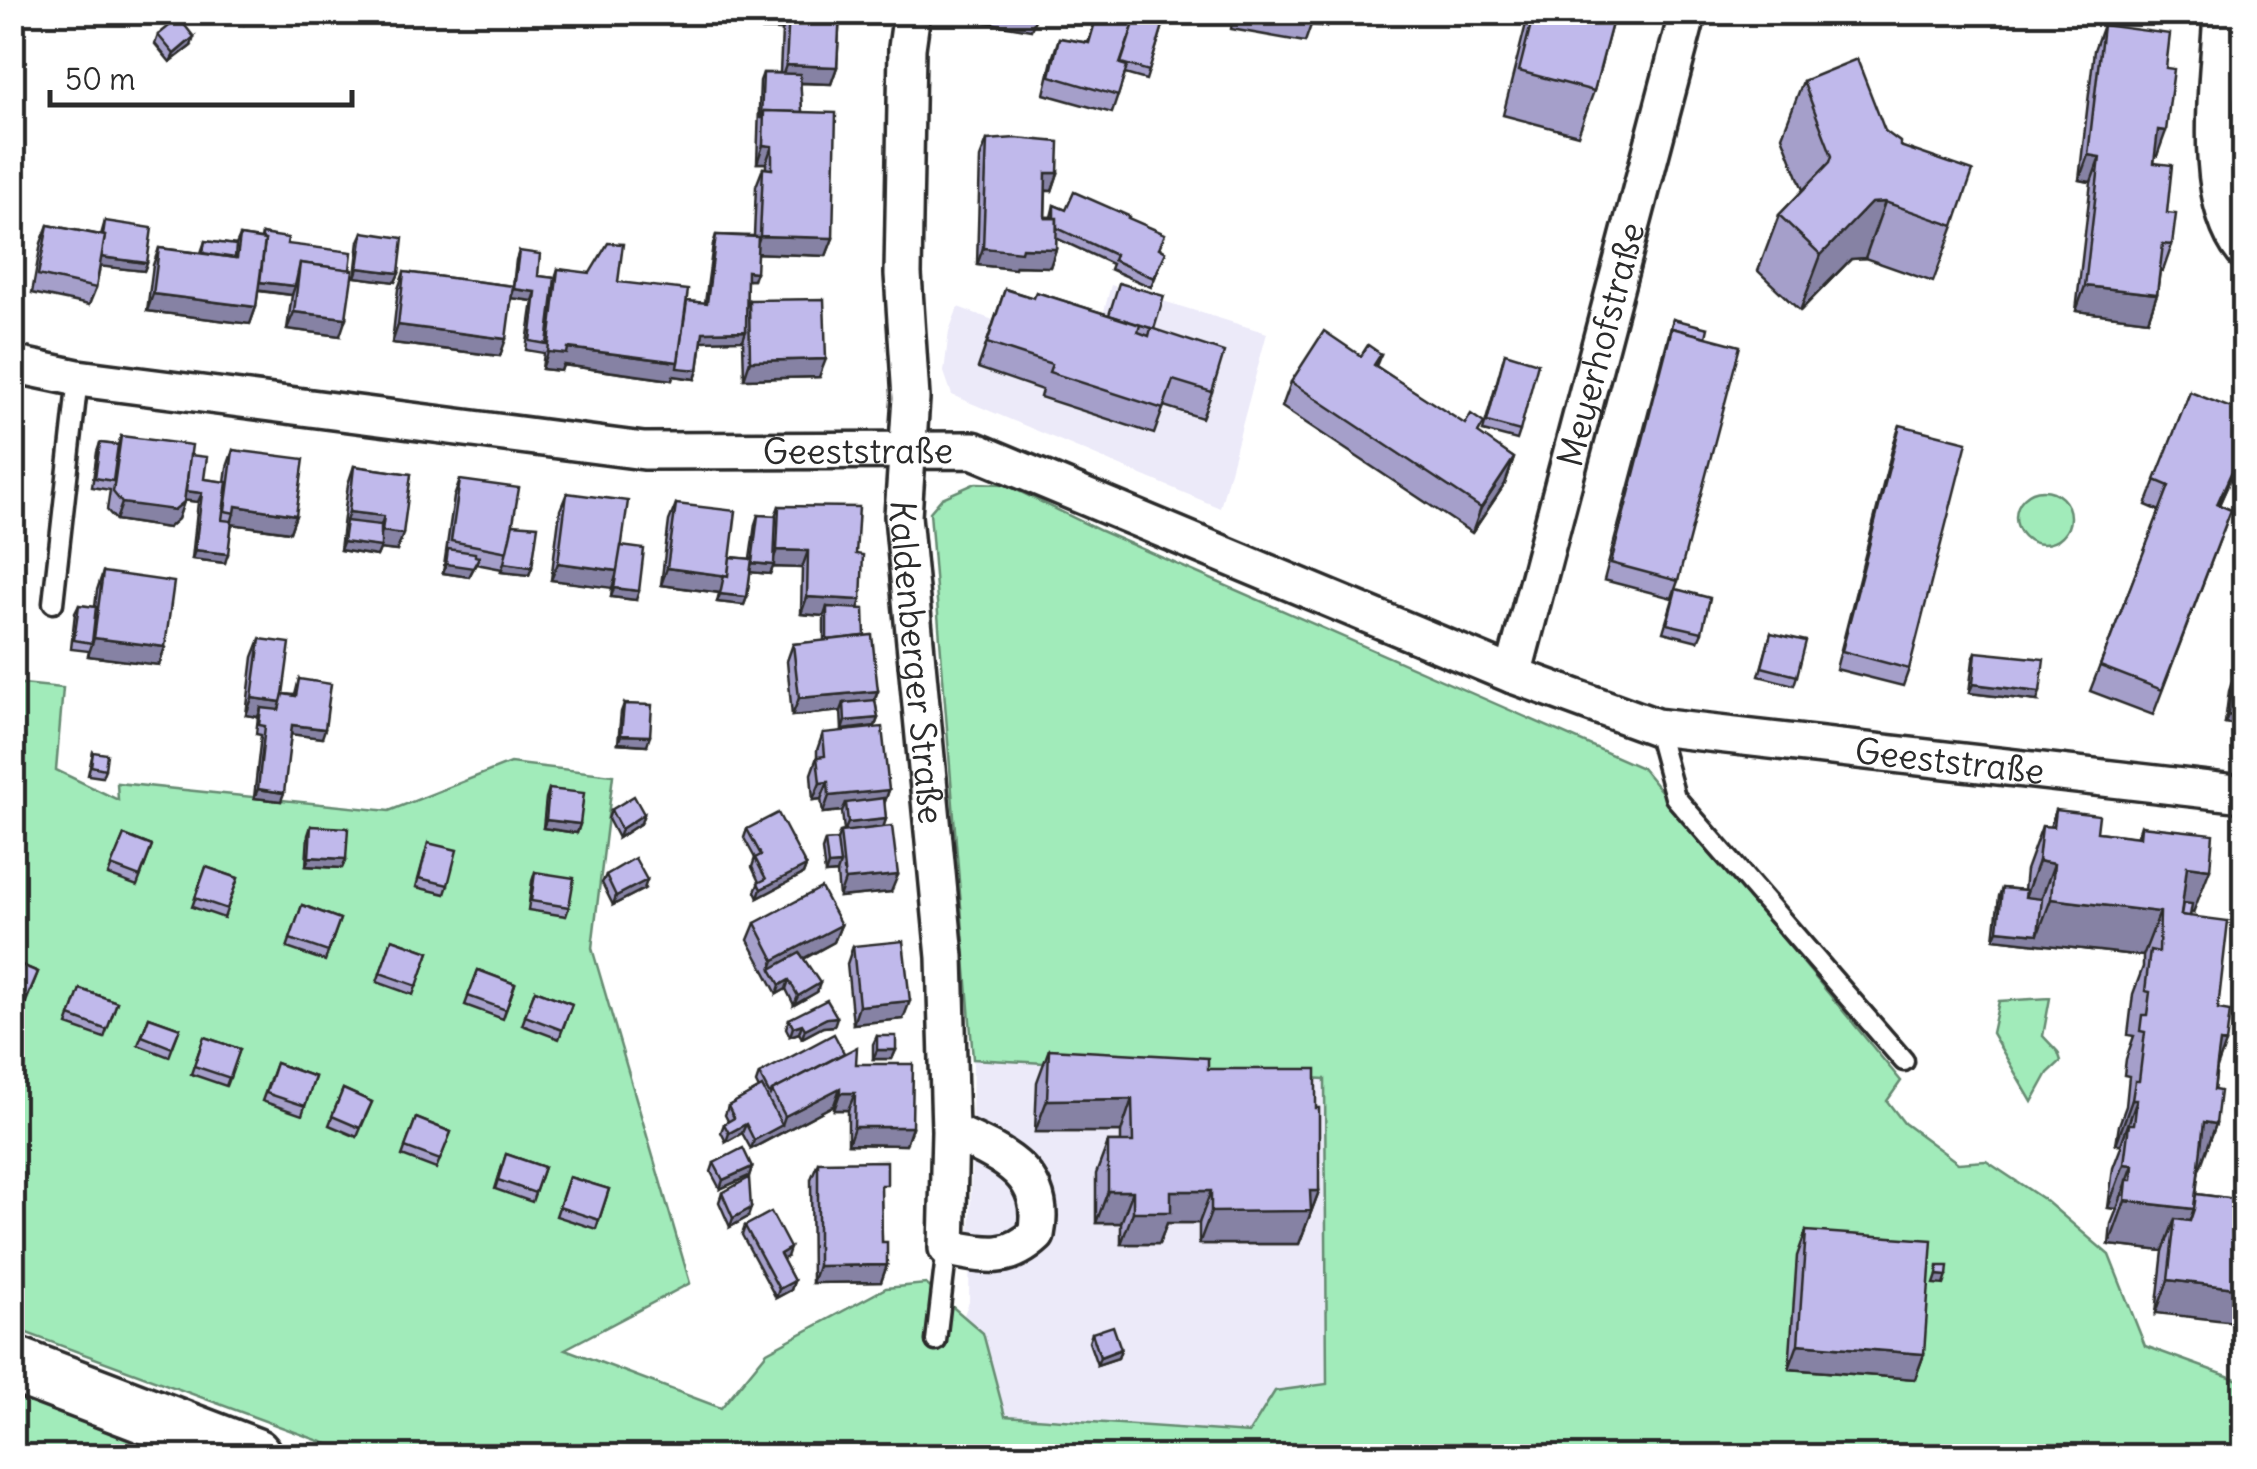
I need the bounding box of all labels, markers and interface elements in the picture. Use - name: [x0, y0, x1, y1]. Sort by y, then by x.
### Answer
- scale bar: [50, 45, 352, 107]
- text: 50 m: [65, 60, 135, 98]
- street label: Meyerhofstraße: [1547, 217, 1654, 471]
- street label: Geeststraße: [763, 428, 953, 473]
- street label: Kaldenberger Straße: [881, 499, 954, 826]
- street label: Geeststraße: [1853, 728, 2047, 793]

